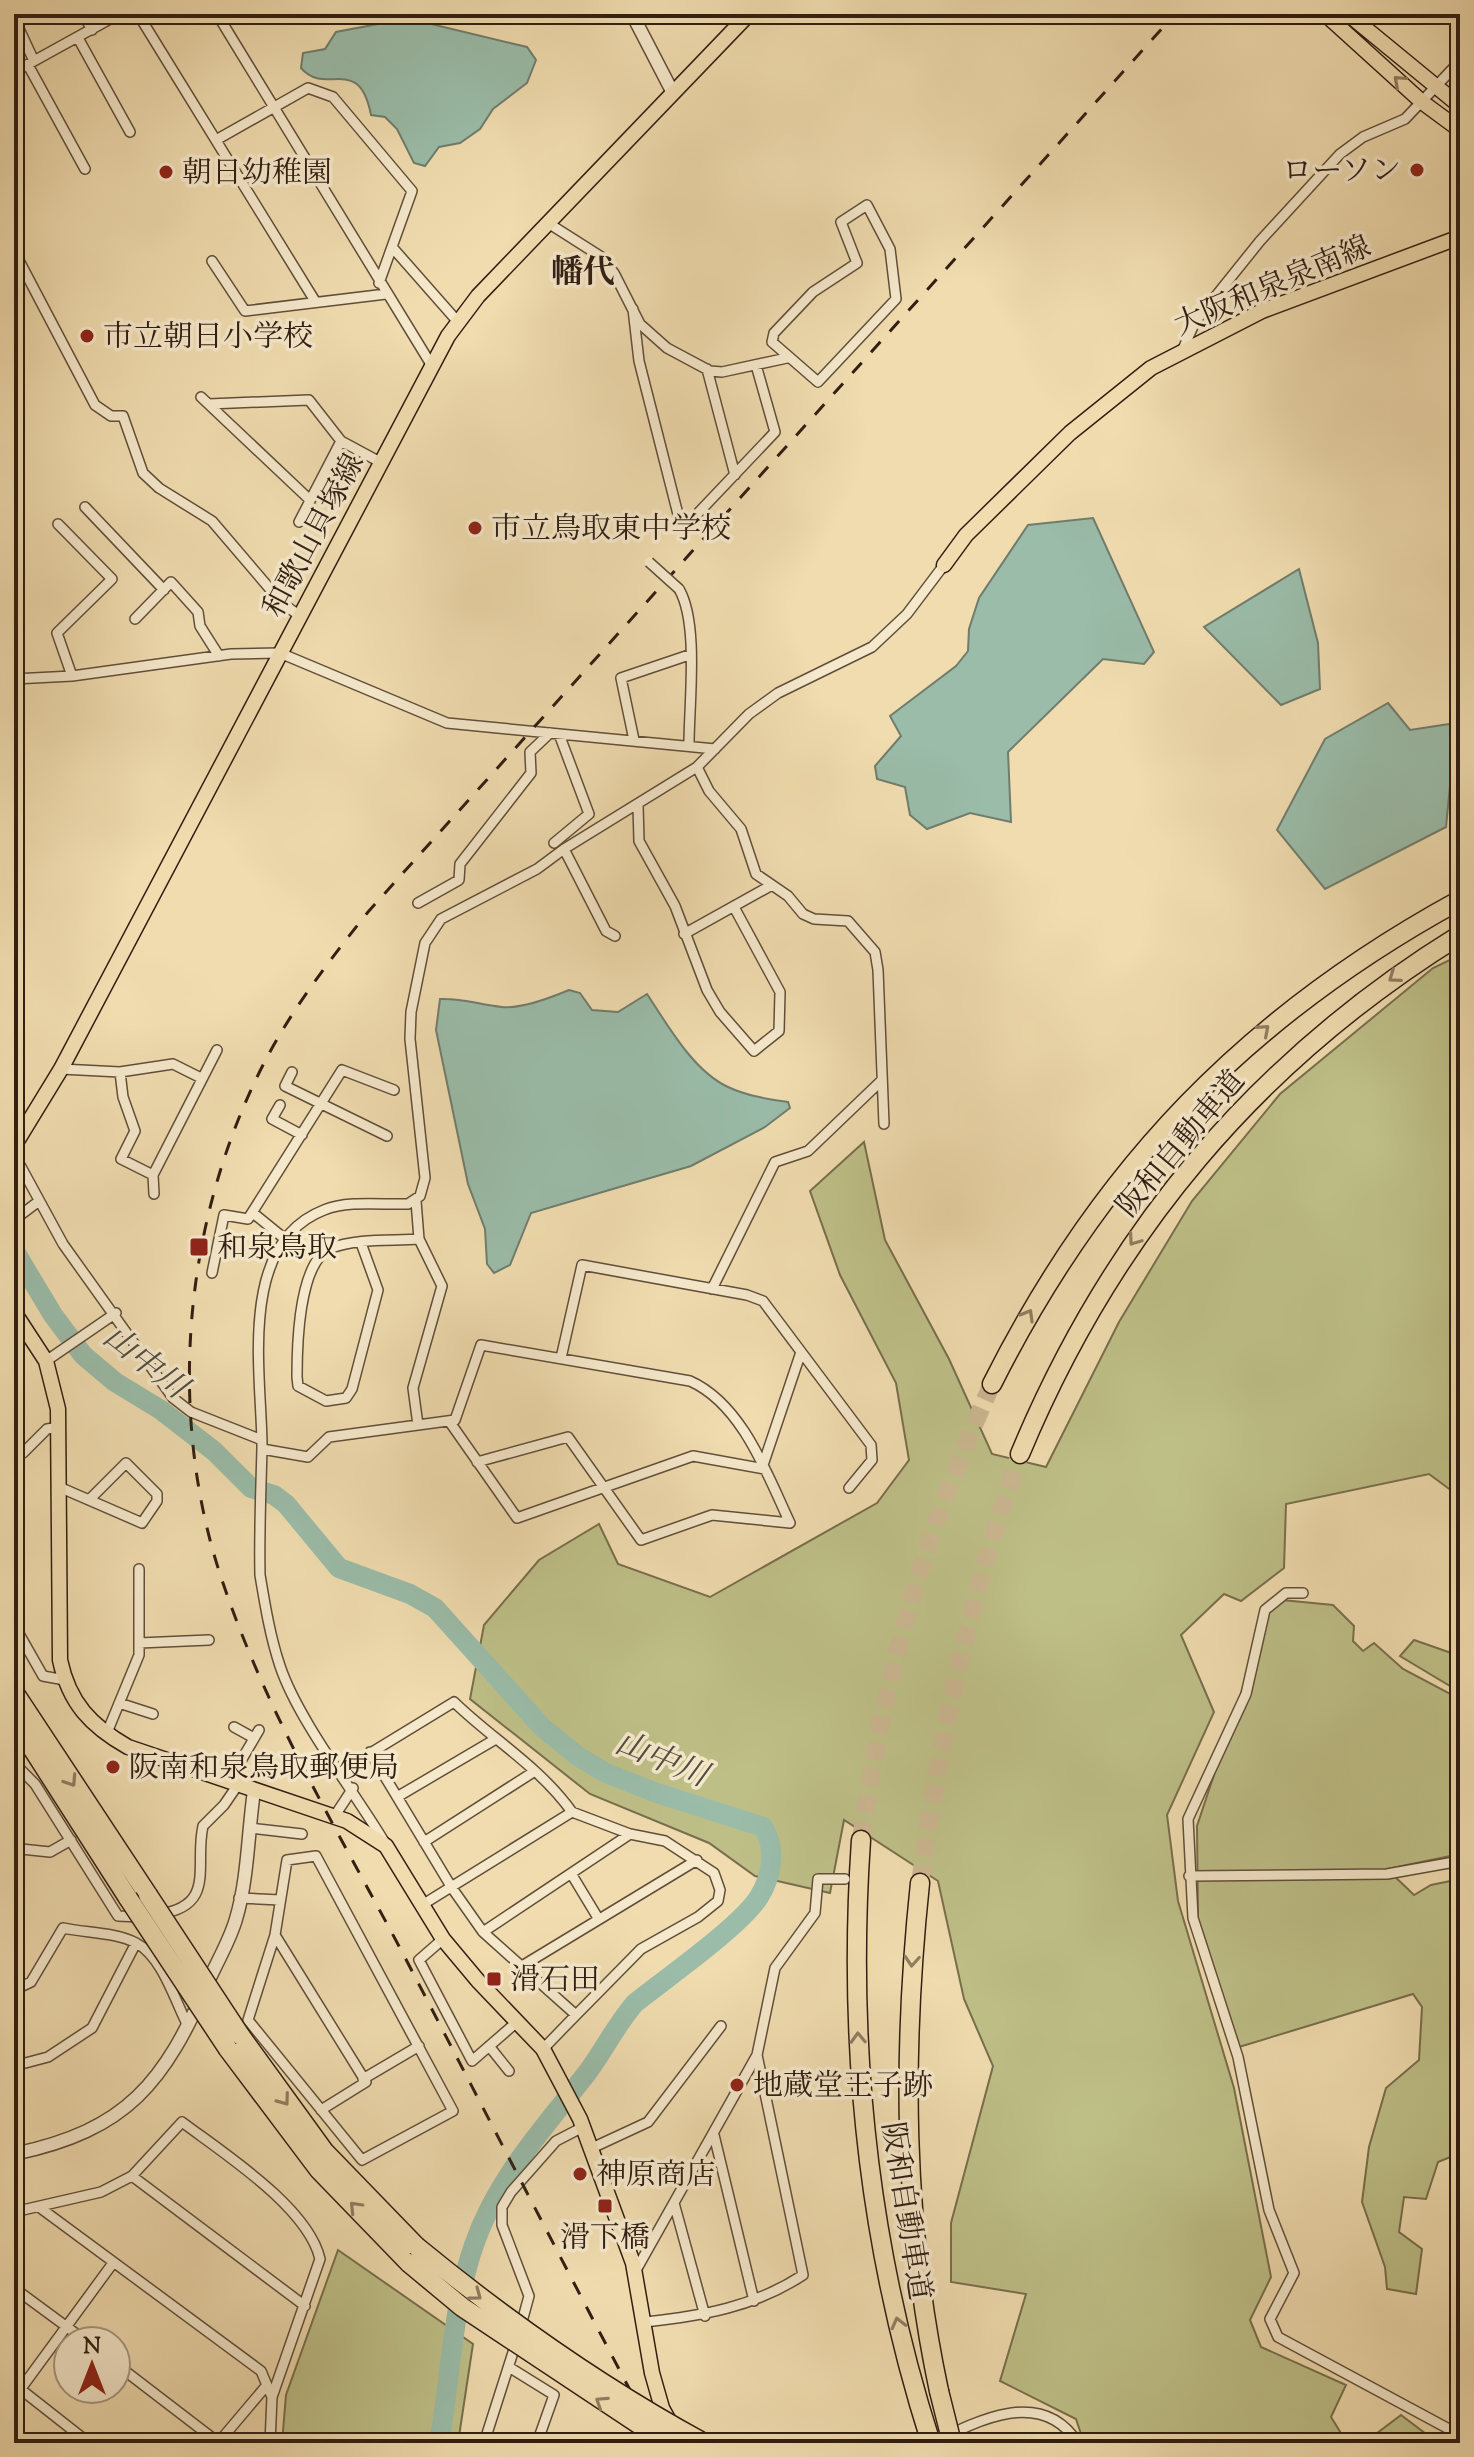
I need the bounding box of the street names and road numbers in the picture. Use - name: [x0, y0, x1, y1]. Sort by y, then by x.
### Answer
- street label: 大阪和泉泉南線: [1168, 226, 1378, 348]
- street label: 和歌山貝塚線: [254, 447, 376, 626]
- street label: 阪和自動車道: [1108, 1062, 1256, 1227]
- street label: 阪和自動車道: [869, 2119, 940, 2304]

